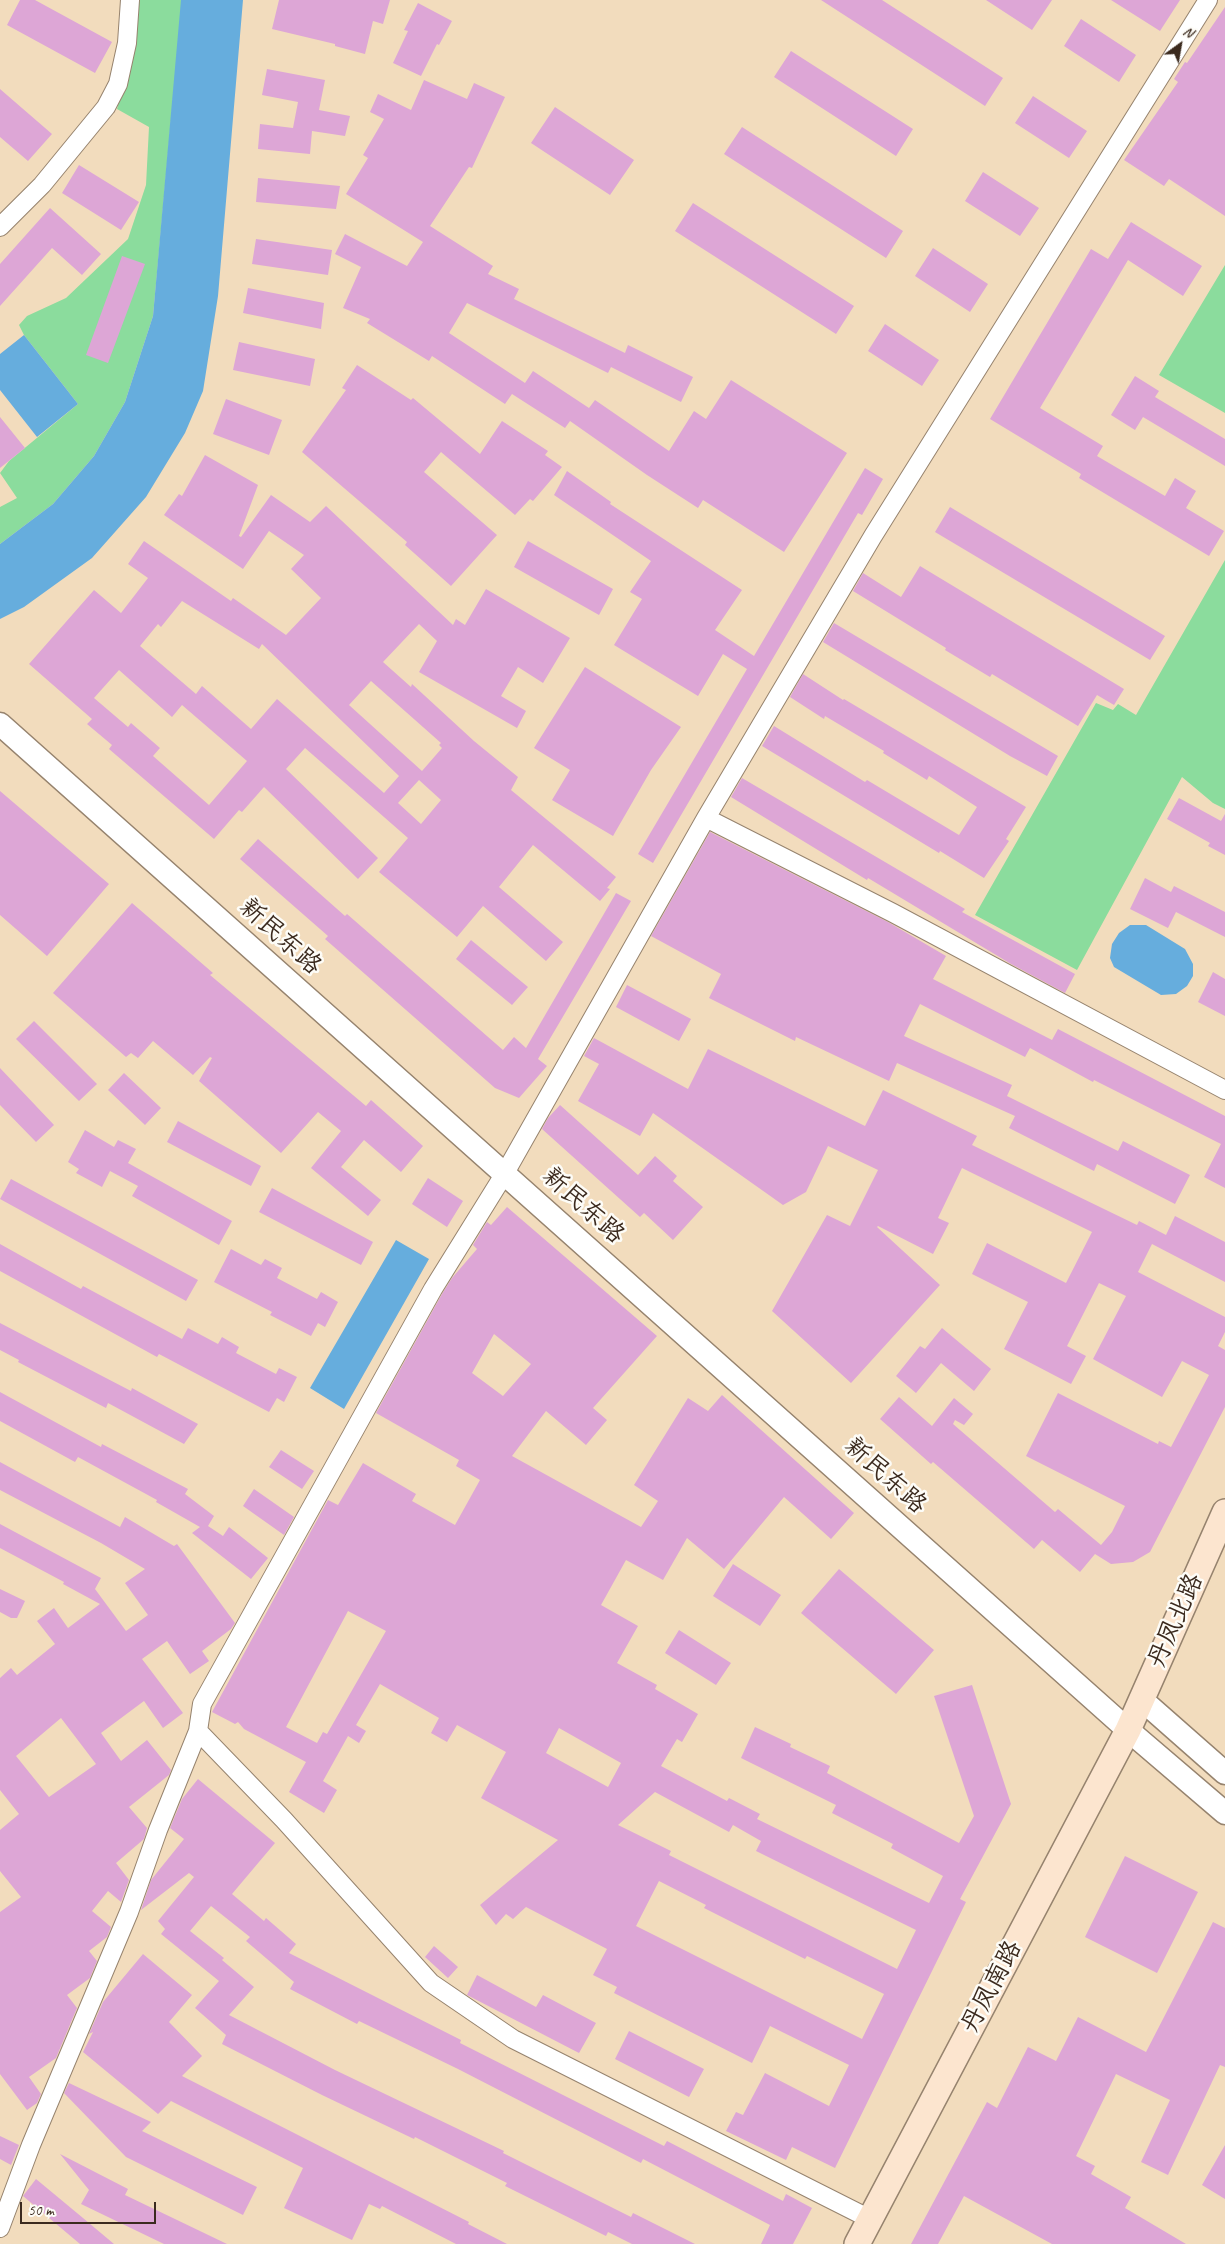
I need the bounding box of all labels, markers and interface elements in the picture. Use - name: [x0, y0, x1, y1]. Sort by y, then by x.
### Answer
- north arrow: [1155, 20, 1205, 70]
- text: N: [1180, 22, 1196, 41]
- street label: 新民东路: [233, 892, 327, 982]
- street label: 新民东路: [536, 1161, 630, 1251]
- street label: 新民东路: [838, 1431, 932, 1521]
- street label: 丹凤北路: [1142, 1569, 1210, 1673]
- street label: 丹凤南路: [955, 1936, 1029, 2038]
- scale bar: [22, 2192, 159, 2224]
- text: 50 m: [28, 2201, 54, 2220]

